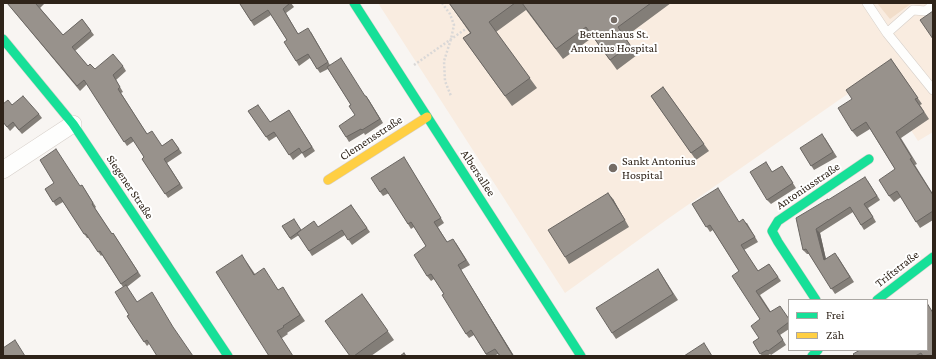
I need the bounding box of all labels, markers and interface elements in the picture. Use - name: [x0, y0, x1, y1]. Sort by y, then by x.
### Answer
- marker: Bettenhaus St. Antonius Hospital: [609, 15, 619, 25]
- place label: Bettenhaus St. Antonius Hospital: [571, 27, 657, 55]
- street label: Clemensstraße: [337, 112, 405, 164]
- street label: Albersallee: [458, 147, 498, 199]
- street label: Siegener Straße: [103, 152, 157, 222]
- place label: Sankt Antonius Hospital: [622, 154, 695, 182]
- street label: Antoniusstraße: [773, 159, 843, 213]
- marker: Sankt Antonius Hospital: [607, 162, 619, 174]
- street label: Triftstraße: [872, 247, 922, 291]
- legend: [788, 299, 928, 351]
- text: Frei: [826, 308, 844, 322]
- text: Zäh: [826, 328, 844, 342]

